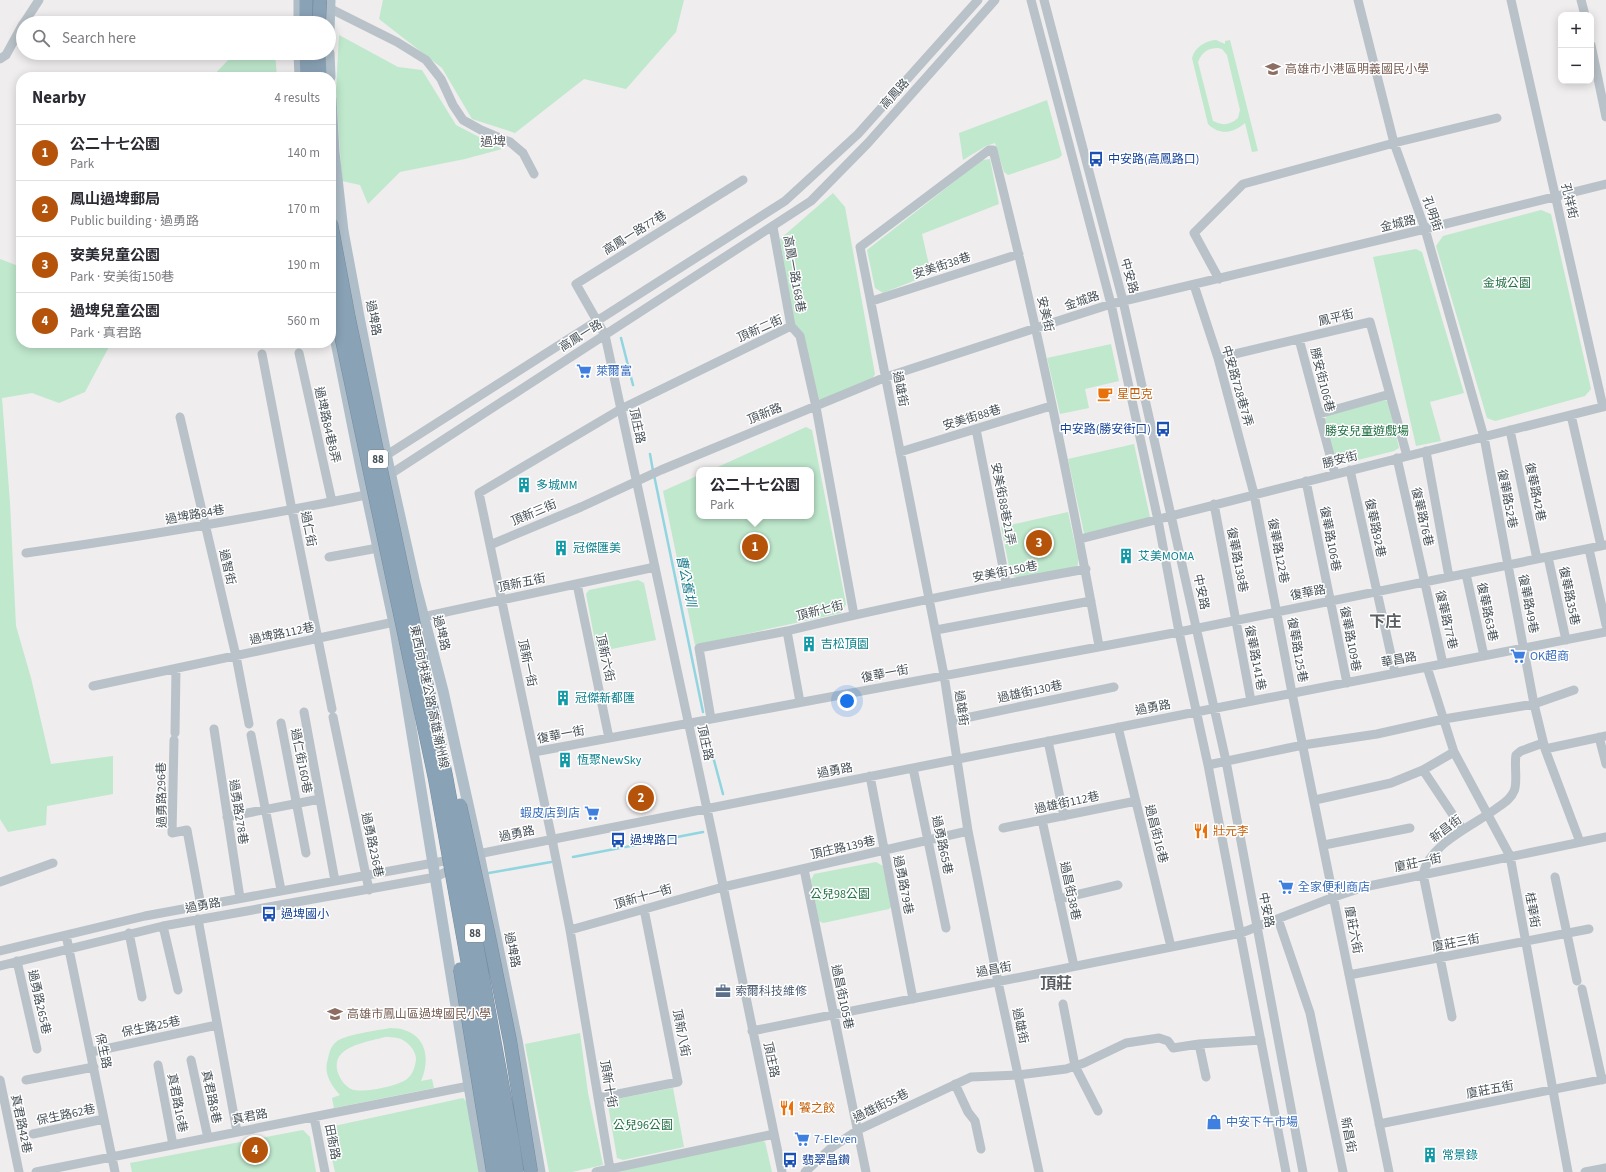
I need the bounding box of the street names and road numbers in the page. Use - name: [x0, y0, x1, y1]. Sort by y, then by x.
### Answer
- street label: 高鳳路: [877, 75, 913, 113]
- street label: 孔祥街: [1557, 182, 1581, 220]
- street label: 孔明街: [1418, 194, 1446, 234]
- street label: 高鳳一路77巷: [600, 207, 670, 259]
- street label: 金城路: [1379, 212, 1417, 236]
- street label: 高鳳一路168巷: [779, 234, 809, 314]
- street label: 安美街38巷: [911, 249, 973, 283]
- street label: 中安路: [1116, 256, 1142, 296]
- street label: 金城路: [1062, 287, 1102, 315]
- street label: 安美街: [1033, 295, 1057, 333]
- street label: 過埤路: [361, 299, 385, 337]
- street label: 鳳平街: [1317, 306, 1355, 330]
- street label: 頂新二街: [735, 311, 785, 347]
- street label: 高鳳一路: [556, 316, 606, 356]
- street label: 中安路728巷7弄: [1217, 343, 1257, 429]
- street label: 勝安街106巷: [1306, 346, 1338, 414]
- street label: 過雄街: [888, 370, 912, 408]
- street label: 過埤路84巷8弄: [310, 385, 344, 465]
- street label: 頂新路: [745, 399, 785, 429]
- street label: 安美街88巷: [941, 401, 1003, 435]
- street label: 頂庄路: [625, 407, 649, 445]
- street label: 勝安街: [1320, 447, 1360, 473]
- road number: 88: [368, 450, 388, 468]
- street label: 安美街88巷21弄: [987, 461, 1019, 547]
- street label: 復華路42巷: [1520, 461, 1550, 523]
- street label: 復華路52巷: [1493, 468, 1521, 530]
- street label: 復華路76巷: [1407, 486, 1437, 548]
- street label: 頂新三街: [509, 496, 559, 530]
- street label: 復華路92巷: [1360, 497, 1390, 559]
- street label: 過埤路84巷: [164, 501, 226, 529]
- street label: 復華路106巷: [1315, 505, 1345, 573]
- street label: 過仁街: [296, 510, 320, 548]
- street label: 復華路122巷: [1263, 517, 1293, 585]
- street label: 復華路138巷: [1222, 526, 1252, 594]
- street label: 過智街: [215, 548, 239, 586]
- street label: 安美街150巷: [971, 557, 1039, 587]
- street label: 復華路35巷: [1554, 565, 1584, 627]
- street label: 頂新五街: [497, 570, 547, 596]
- street label: 中安路: [1189, 573, 1213, 611]
- street label: 復華路49巷: [1514, 573, 1542, 635]
- street label: 復華路: [1289, 581, 1327, 605]
- street label: 復華路63巷: [1472, 581, 1502, 643]
- street label: 復華路77巷: [1431, 589, 1461, 651]
- street label: 頂新七街: [795, 597, 845, 625]
- street label: 復華路109巷: [1335, 605, 1365, 673]
- street label: 過埤路: [428, 613, 454, 653]
- street label: 復華路125巷: [1283, 616, 1311, 684]
- street label: 過埤路112巷: [248, 619, 316, 649]
- street label: 東西向快速公路 高雄潮州線: [405, 624, 453, 770]
- street label: 復華路141巷: [1240, 624, 1270, 692]
- street label: 頂新六街: [592, 633, 618, 683]
- street label: 頂新一街: [514, 638, 540, 688]
- street label: 華昌路: [1380, 648, 1418, 672]
- street label: 復華一街: [860, 661, 910, 687]
- street label: 過雄街130巷: [996, 677, 1064, 707]
- street label: 過雄街: [950, 689, 972, 727]
- street label: 過勇路: [1134, 696, 1172, 720]
- street label: 復華一街: [536, 722, 586, 748]
- street label: 頂庄路: [693, 724, 717, 762]
- street label: 過仁街160巷: [286, 727, 316, 795]
- street label: 過勇路: [816, 759, 854, 783]
- street label: 過勇路296巷: [153, 762, 171, 828]
- street label: 過勇路278巷: [224, 778, 252, 846]
- street label: 過雄街112巷: [1033, 788, 1101, 818]
- street label: 過昌街16巷: [1141, 803, 1171, 865]
- street label: 過勇路236巷: [357, 811, 387, 879]
- street label: 新昌街: [1427, 811, 1465, 847]
- street label: 過勇路65巷: [927, 814, 957, 876]
- street label: 過勇路: [498, 822, 536, 846]
- street label: 頂庄路139巷: [809, 832, 877, 864]
- street label: 廈莊一街: [1393, 850, 1443, 876]
- street label: 過勇路79巷: [889, 854, 917, 916]
- street label: 過昌街38巷: [1055, 860, 1085, 922]
- street label: 頂新十一街: [612, 881, 674, 913]
- street label: 中安路: [1254, 891, 1278, 929]
- street label: 桂華街: [1521, 891, 1543, 929]
- street label: 過勇路: [184, 894, 222, 918]
- street label: 廈莊六街: [1340, 905, 1366, 955]
- road number: 88: [465, 924, 485, 942]
- street label: 廈莊三街: [1431, 930, 1481, 956]
- street label: 過埤路: [500, 931, 524, 969]
- street label: 過昌街: [975, 958, 1013, 982]
- street label: 過昌街105巷: [827, 963, 857, 1031]
- street label: 過勇路265巷: [23, 968, 55, 1036]
- street label: 過雄街: [1008, 1007, 1032, 1045]
- street label: 頂新八街: [668, 1008, 694, 1058]
- street label: 保生路25巷: [120, 1012, 182, 1042]
- street label: 保生路: [91, 1032, 115, 1070]
- street label: 頂庄路: [759, 1041, 783, 1079]
- street label: 頂新十街: [595, 1059, 621, 1109]
- street label: 真君路8巷: [197, 1069, 225, 1125]
- street label: 真君路16巷: [163, 1072, 191, 1134]
- street label: 廈莊五街: [1465, 1077, 1515, 1103]
- street label: 過雄街55巷: [850, 1085, 912, 1127]
- street label: 真君路42巷: [6, 1093, 36, 1155]
- street label: 保生路62巷: [35, 1100, 97, 1130]
- street label: 真君路: [231, 1105, 269, 1129]
- street label: 新昌街: [1336, 1116, 1360, 1154]
- street label: 田衙路: [320, 1123, 344, 1161]

